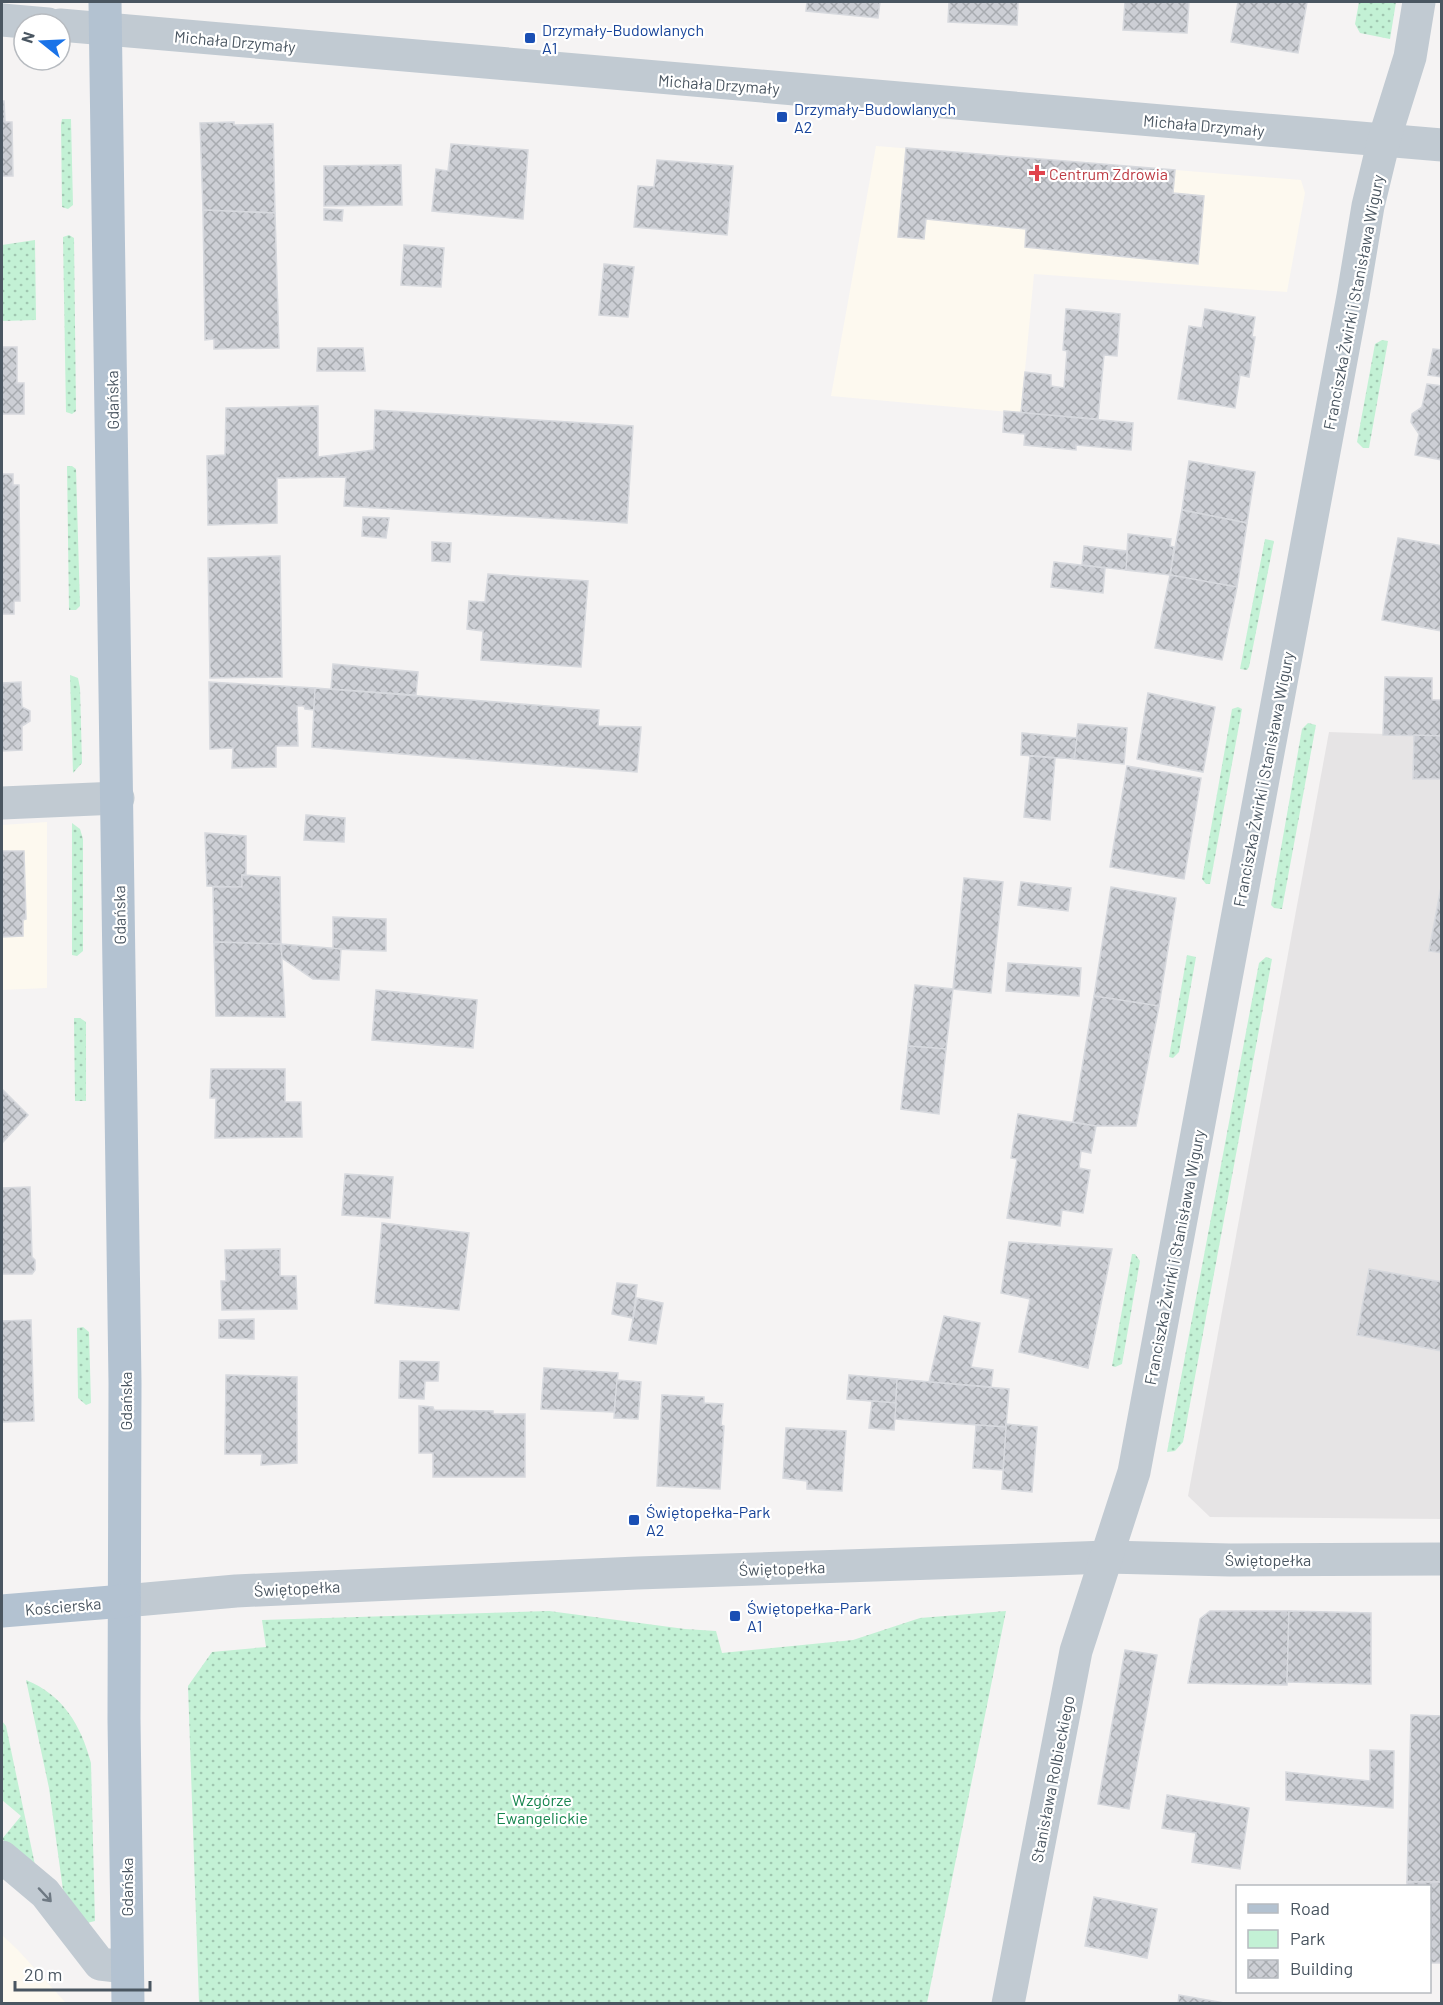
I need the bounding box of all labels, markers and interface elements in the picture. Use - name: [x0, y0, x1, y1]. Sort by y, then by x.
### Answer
- north arrow: [12, 12, 72, 72]
- place label: Drzymały-Budowlanych A1: [542, 20, 704, 57]
- street label: Michała Drzymały: [173, 26, 297, 56]
- text: N: [17, 29, 38, 45]
- marker: Drzymały-Budowlanych A1: [523, 31, 537, 45]
- street label: Michała Drzymały: [657, 70, 781, 98]
- place label: Drzymały-Budowlanych A2: [794, 99, 956, 136]
- marker: Drzymały-Budowlanych A2: [775, 110, 789, 124]
- street label: Michała Drzymały: [1142, 110, 1266, 140]
- place label: Centrum Zdrowia: [1049, 164, 1168, 183]
- marker: Centrum Zdrowia: [1030, 166, 1044, 180]
- street label: Franciszka Żwirki i Stanisława Wigury: [1319, 172, 1387, 431]
- street label: Gdańska: [102, 370, 122, 430]
- street label: Franciszka Żwirki i Stanisława Wigury: [1229, 649, 1297, 908]
- street label: Gdańska: [109, 885, 129, 945]
- street label: Franciszka Żwirki i Stanisława Wigury: [1140, 1127, 1208, 1386]
- street label: Gdańska: [116, 1371, 135, 1431]
- place label: Świętopełka-Park A2: [646, 1502, 770, 1539]
- marker: Świętopełka-Park A2: [627, 1513, 641, 1527]
- street label: Świętopełka: [1225, 1550, 1311, 1569]
- street label: Świętopełka: [738, 1557, 826, 1579]
- street label: Świętopełka: [253, 1576, 341, 1600]
- street label: Kościerska: [24, 1593, 102, 1619]
- place label: Świętopełka-Park A1: [747, 1598, 871, 1635]
- marker: Świętopełka-Park A1: [728, 1609, 742, 1623]
- street label: Stanisława Rolbieckiego: [1026, 1694, 1078, 1864]
- park label: Wzgórze Ewangelickie: [496, 1790, 588, 1827]
- street label: Gdańska: [117, 1857, 136, 1917]
- legend: [1236, 1885, 1431, 1993]
- one-way arrow: [38, 1888, 52, 1903]
- text: Road: [1290, 1897, 1330, 1919]
- text: Park: [1290, 1927, 1325, 1949]
- scale bar: [15, 1954, 150, 1992]
- text: Building: [1290, 1957, 1353, 1979]
- text: 20 m: [24, 1963, 62, 1985]

